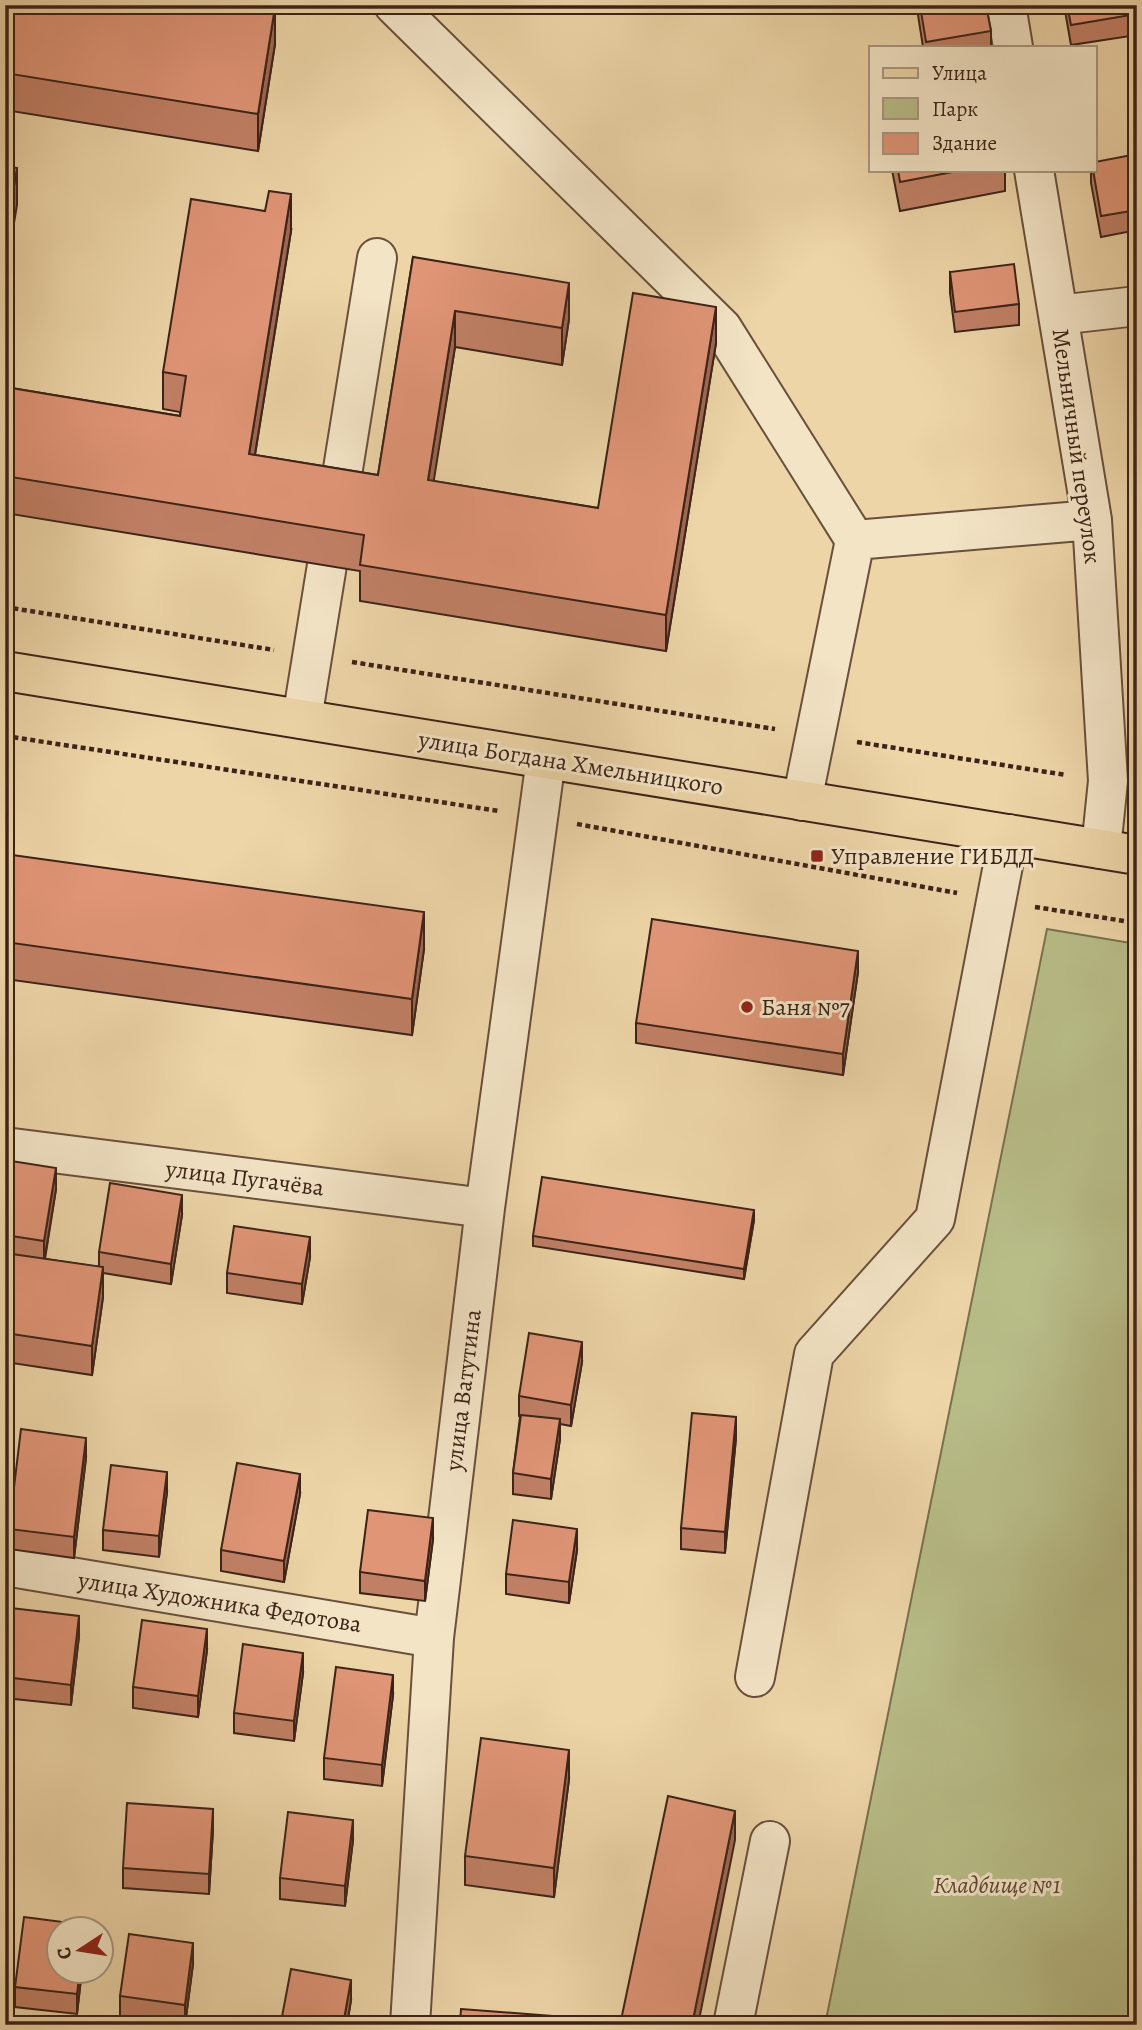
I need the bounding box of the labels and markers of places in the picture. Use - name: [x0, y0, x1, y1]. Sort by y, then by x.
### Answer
- place label: Управление ГИБДД: [831, 840, 1034, 872]
- marker: Управление ГИБДД: [809, 848, 825, 864]
- place label: Баня №7: [761, 991, 851, 1023]
- marker: Баня №7: [739, 999, 755, 1015]

